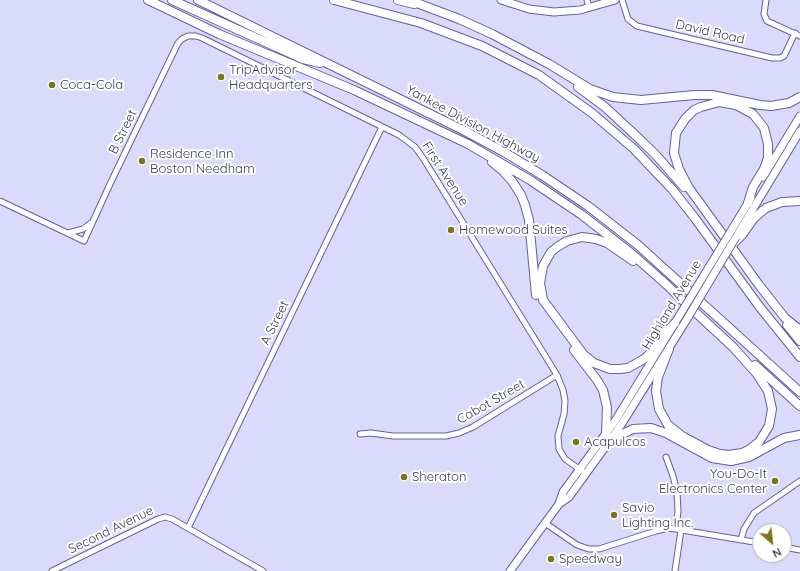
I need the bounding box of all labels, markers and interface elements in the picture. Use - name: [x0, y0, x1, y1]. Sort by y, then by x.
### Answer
- street label: David Road: [674, 16, 746, 48]
- place label: TripAdvisor Headquarters: [229, 62, 312, 93]
- marker: TripAdvisor Headquarters: [216, 72, 226, 82]
- place label: Coca-Cola: [60, 77, 123, 93]
- marker: Coca-Cola: [47, 80, 57, 90]
- street label: Yankee Division Highway: [403, 82, 543, 166]
- street label: B Street: [106, 107, 140, 157]
- street label: First Avenue: [418, 139, 472, 209]
- place label: Residence Inn Boston Needham: [150, 146, 255, 177]
- marker: Residence Inn Boston Needham: [137, 156, 147, 166]
- place label: Homewood Suites: [459, 222, 568, 238]
- marker: Homewood Suites: [446, 225, 456, 235]
- street label: Highland Avenue: [639, 257, 705, 353]
- street label: A Street: [258, 298, 292, 348]
- street label: Cabot Street: [454, 376, 528, 428]
- place label: Acapulcos: [584, 434, 646, 450]
- marker: Acapulcos: [571, 437, 581, 447]
- place label: You-Do-It Electronics Center: [659, 466, 767, 497]
- place label: Sheraton: [412, 469, 466, 485]
- marker: Sheraton: [399, 472, 409, 482]
- marker: You-Do-It Electronics Center: [770, 476, 780, 486]
- place label: Savio Lighting Inc.: [622, 500, 693, 531]
- street label: Second Avenue: [66, 503, 156, 557]
- marker: Savio Lighting Inc.: [609, 510, 619, 520]
- north arrow: [752, 523, 792, 563]
- text: N: [770, 545, 784, 561]
- place label: Speedway: [559, 551, 622, 567]
- marker: Speedway: [546, 554, 556, 564]

